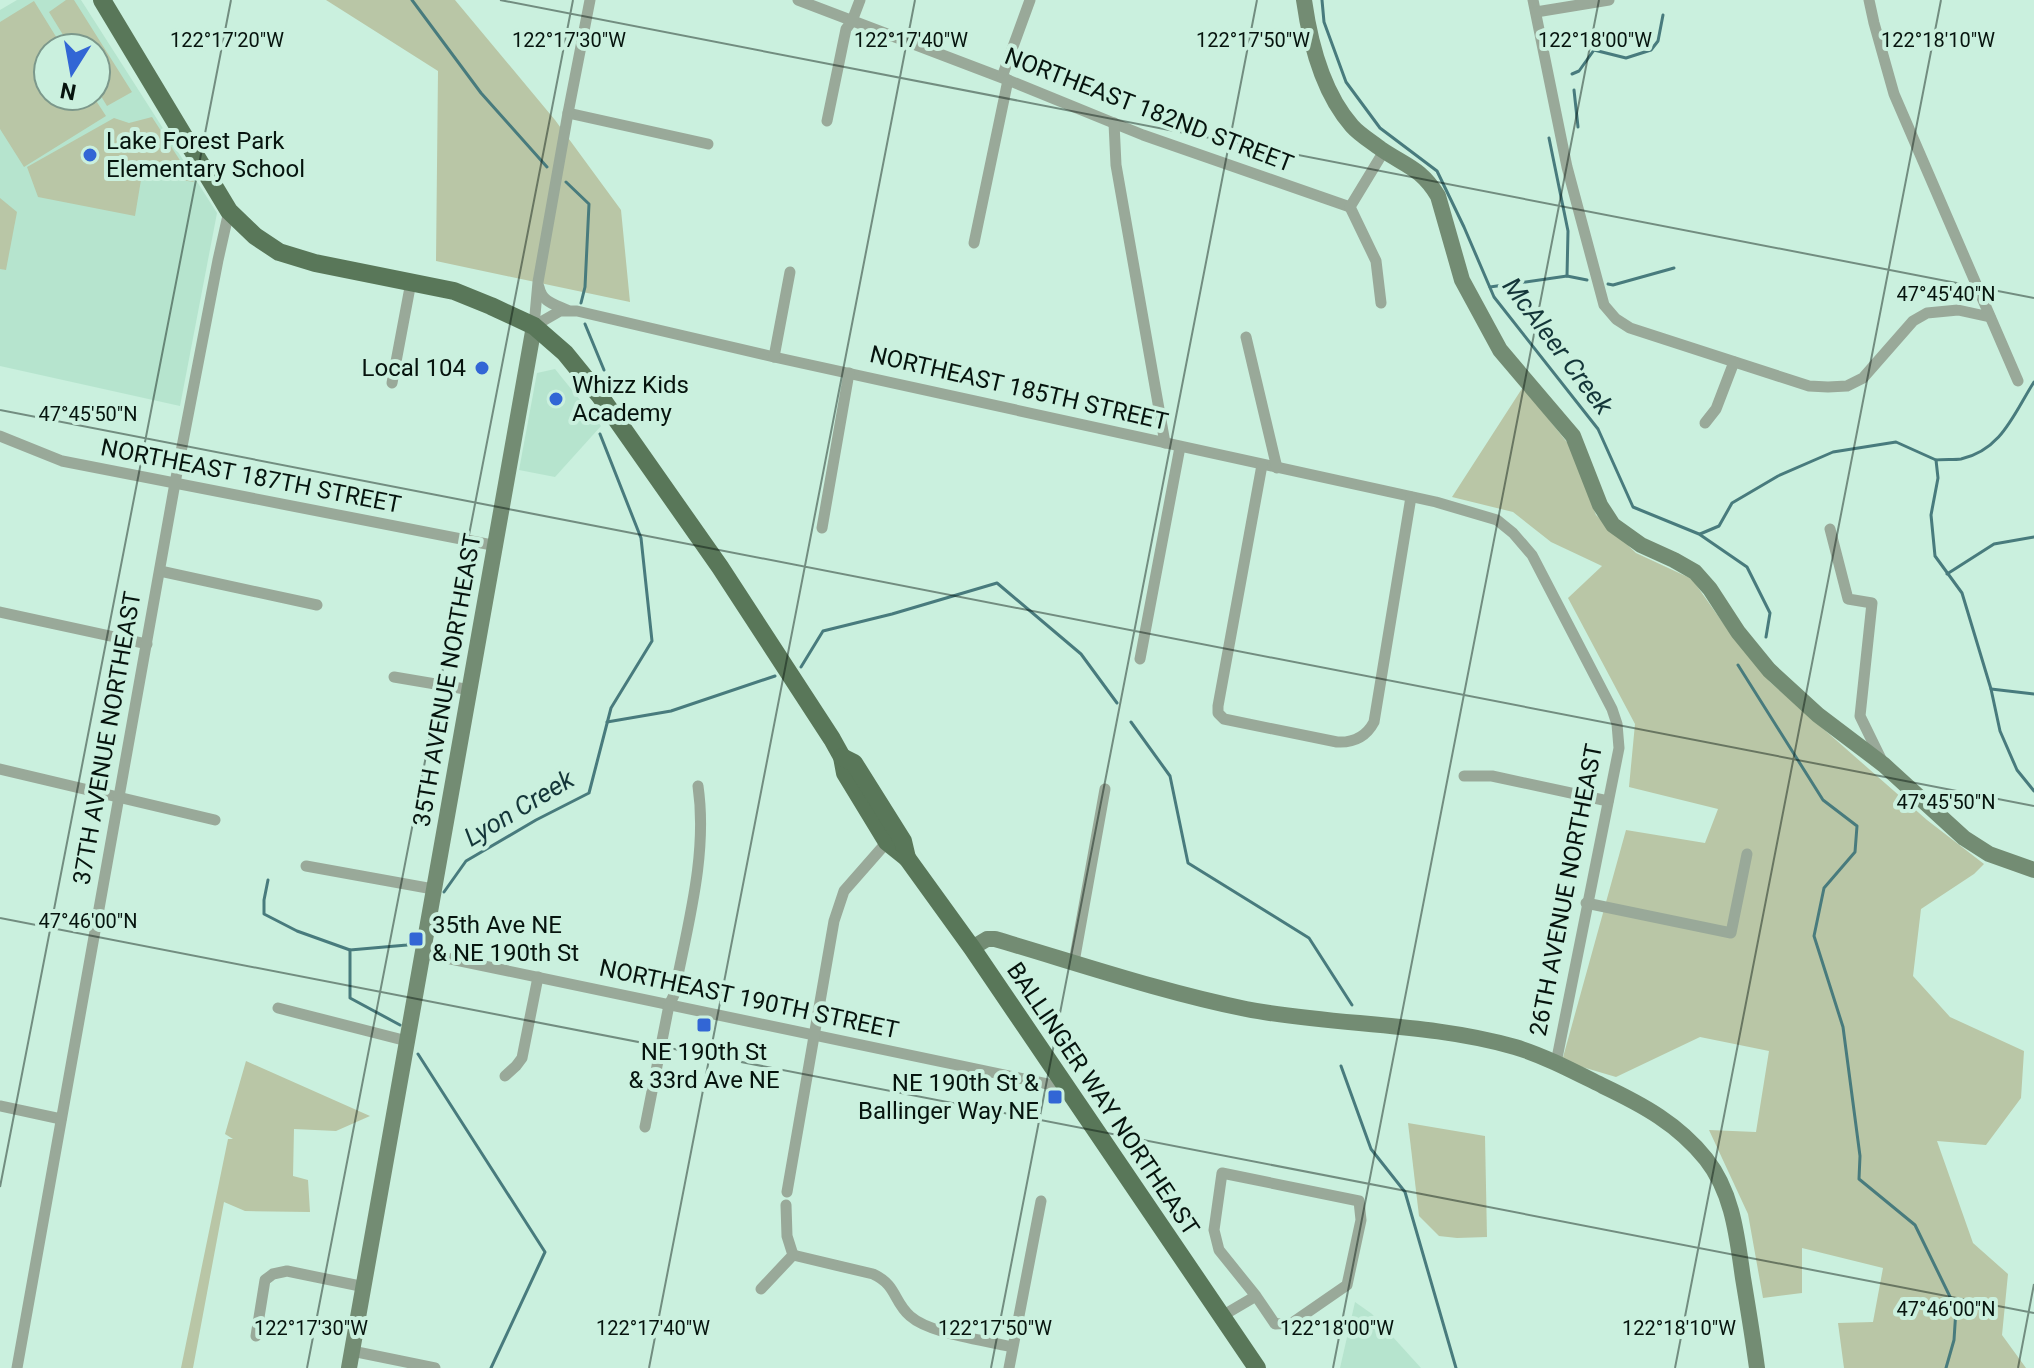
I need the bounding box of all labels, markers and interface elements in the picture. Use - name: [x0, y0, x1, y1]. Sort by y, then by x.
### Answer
- text: 122°17'20"W: [170, 28, 284, 52]
- text: 122°17'30"W: [512, 28, 626, 52]
- text: 122°17'40"W: [854, 28, 968, 52]
- text: 122°17'50"W: [1196, 28, 1310, 52]
- text: 122°18'00"W: [1538, 28, 1652, 52]
- text: 122°18'10"W: [1881, 28, 1995, 52]
- north arrow: [32, 32, 112, 112]
- street label: NORTHEAST 182ND STREET: [1001, 42, 1297, 178]
- text: N: [58, 77, 78, 105]
- place label: Lake Forest Park Elementary School: [106, 127, 305, 183]
- marker: Lake Forest Park Elementary School: [81, 146, 99, 164]
- water label: McAleer Creek: [1497, 272, 1620, 421]
- text: 47°45'40"N: [1896, 282, 1996, 306]
- street label: NORTHEAST 185TH STREET: [867, 340, 1171, 436]
- place label: Local 104: [362, 354, 466, 382]
- marker: Local 104: [473, 359, 491, 377]
- place label: Whizz Kids Academy: [572, 371, 689, 427]
- marker: Whizz Kids Academy: [547, 390, 565, 408]
- text: 47°45'50"N: [38, 402, 138, 426]
- street label: NORTHEAST 187TH STREET: [98, 433, 404, 519]
- street label: 35TH AVENUE NORTHEAST: [407, 531, 487, 829]
- street label: 37TH AVENUE NORTHEAST: [67, 589, 147, 887]
- street label: 26TH AVENUE NORTHEAST: [1524, 742, 1608, 1038]
- water label: Lyon Creek: [459, 763, 580, 852]
- text: 47°45'50"N: [1896, 790, 1996, 814]
- text: 47°46'00"N: [38, 909, 138, 933]
- place label: 35th Ave NE & NE 190th St: [432, 911, 579, 967]
- marker: 35th Ave NE & NE 190th St: [407, 930, 425, 948]
- street label: NORTHEAST 190TH STREET: [597, 954, 901, 1044]
- street label: BALLINGER WAY NORTHEAST: [1001, 957, 1205, 1241]
- marker: NE 190th St & 33rd Ave NE: [695, 1016, 713, 1034]
- place label: NE 190th St & 33rd Ave NE: [628, 1038, 780, 1094]
- place label: NE 190th St & Ballinger Way NE: [858, 1069, 1039, 1125]
- marker: NE 190th St & Ballinger Way NE: [1046, 1088, 1064, 1106]
- text: 47°46'00"N: [1896, 1297, 1996, 1321]
- text: 122°17'30"W: [254, 1316, 368, 1340]
- text: 122°17'40"W: [596, 1316, 710, 1340]
- text: 122°17'50"W: [938, 1316, 1052, 1340]
- text: 122°18'00"W: [1280, 1316, 1394, 1340]
- text: 122°18'10"W: [1622, 1316, 1736, 1340]

